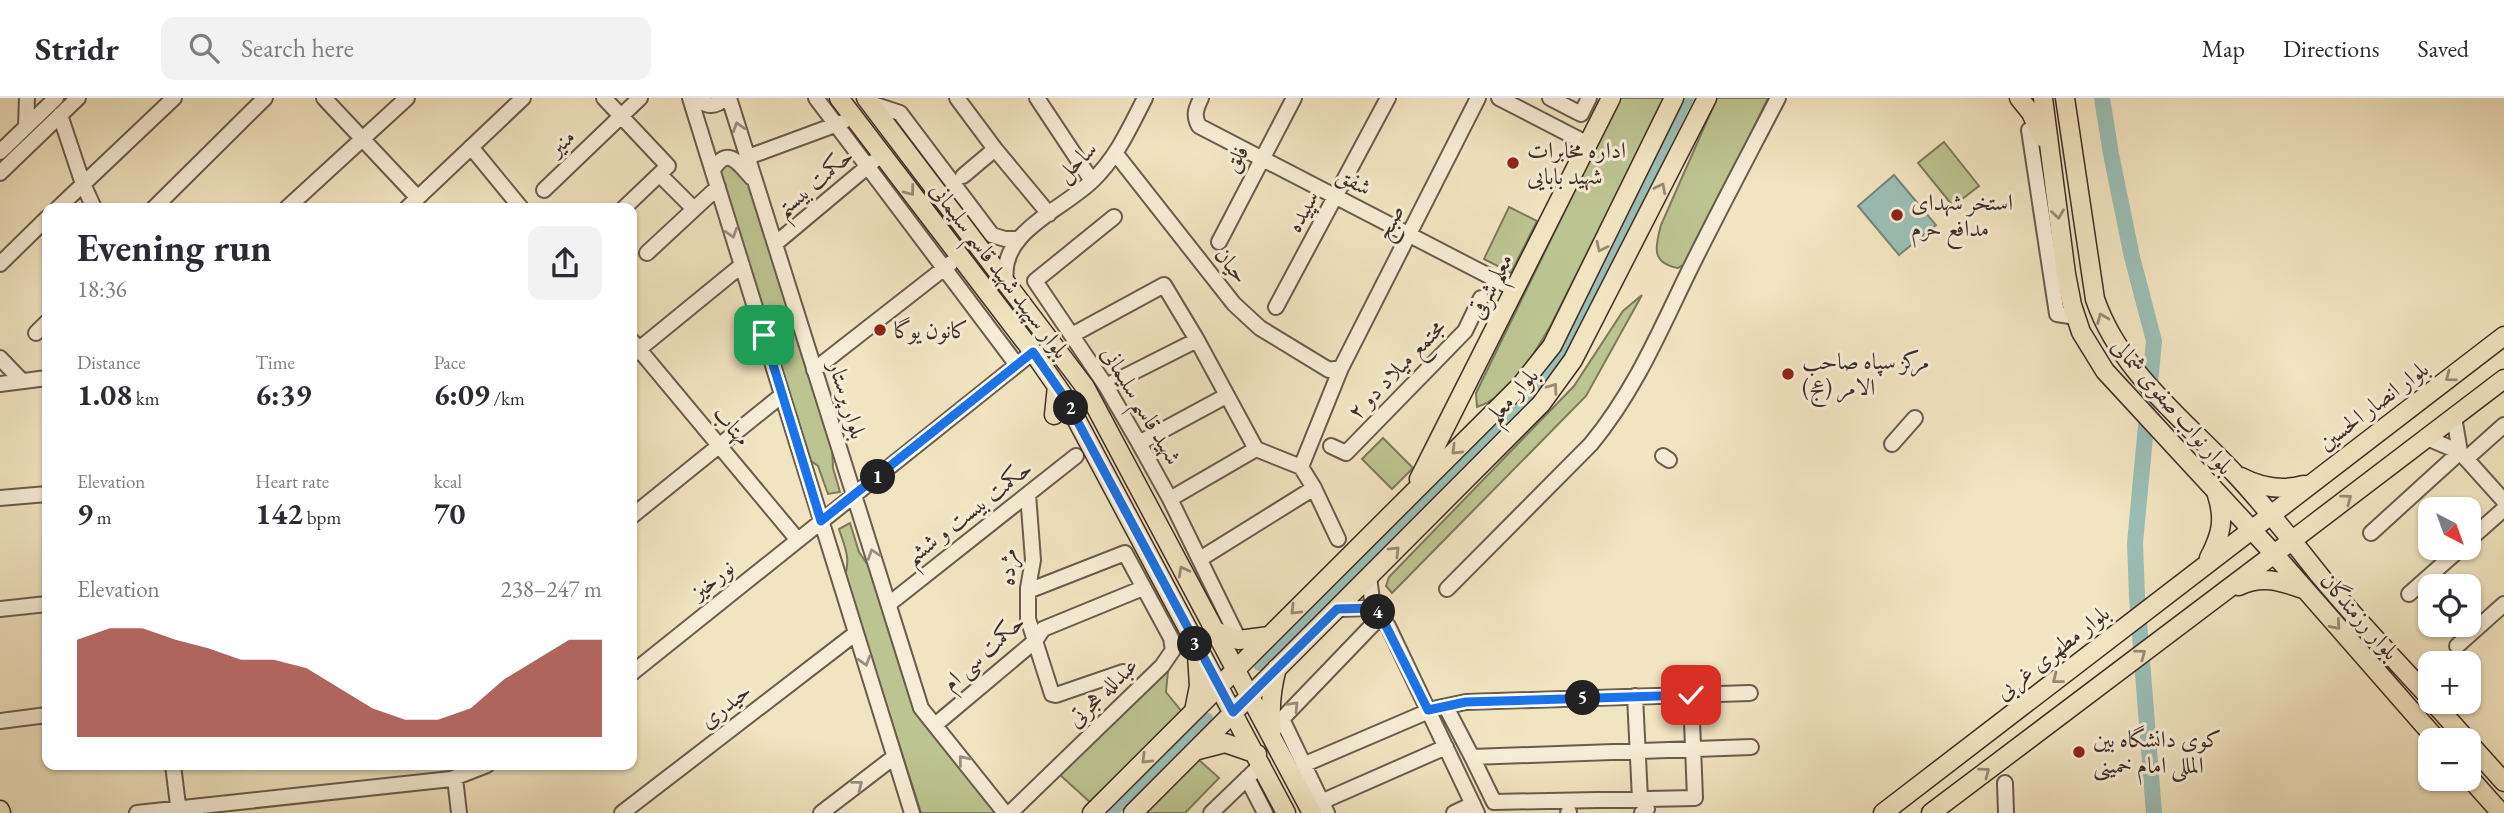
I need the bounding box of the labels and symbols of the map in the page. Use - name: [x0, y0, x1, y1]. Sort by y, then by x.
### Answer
- one-way arrow: [732, 121, 747, 133]
- street label: منیر: [539, 122, 581, 164]
- street label: ساحل: [1049, 134, 1105, 190]
- place label: اداره مخابرات شهید بابایی: [1527, 135, 1626, 191]
- street label: حکمت بیستم: [768, 140, 865, 230]
- street label: فلق: [1216, 140, 1256, 178]
- marker: اداره مخابرات شهید بابایی: [1505, 155, 1521, 171]
- street label: شفق: [1331, 160, 1377, 202]
- street label: بلوار سپهبد شهید قاسم سلیمانی: [917, 175, 1076, 369]
- one-way arrow: [1652, 183, 1666, 195]
- one-way arrow: [902, 184, 915, 196]
- street label: سپیده: [1279, 185, 1326, 238]
- place label: استخر شهدای مدافع حرم: [1911, 187, 2013, 249]
- street label: صبح: [1367, 199, 1416, 248]
- marker: استخر شهدای مدافع حرم: [1889, 207, 1905, 223]
- one-way arrow: [2050, 208, 2065, 220]
- one-way arrow: [724, 227, 739, 239]
- street label: حیان: [1208, 240, 1256, 290]
- one-way arrow: [1595, 240, 1609, 252]
- street label: معلم شرقی: [1461, 248, 1526, 328]
- pin: [734, 305, 794, 365]
- street label: مجتمع میلاد دو ۲: [1340, 312, 1456, 430]
- one-way arrow: [2097, 313, 2111, 325]
- place label: کانون یوگا: [894, 315, 969, 345]
- marker: کانون یوگا: [872, 322, 888, 338]
- street label: بلوار نواب صفوی شمالی: [2105, 331, 2241, 481]
- street label: شهید قاسم سلیمانی: [1088, 340, 1189, 474]
- place label: مرکز سپاه صاحب الامر (عج): [1802, 346, 1930, 407]
- street label: بلوار انصار الحسین: [2312, 353, 2434, 457]
- street label: بلوار پرستار: [821, 355, 874, 443]
- street label: بلوار معلم: [1479, 361, 1551, 434]
- marker: مرکز سپاه صاحب الامر (عج): [1780, 366, 1796, 382]
- one-way arrow: [2445, 369, 2458, 382]
- one-way arrow: [1545, 383, 1557, 396]
- pin: 2: [1054, 390, 1088, 426]
- street label: مهتاب: [706, 398, 758, 452]
- one-way arrow: [1452, 442, 1465, 455]
- street label: حکمت بیست و ششم: [898, 453, 1043, 578]
- pin: 1: [860, 460, 896, 494]
- one-way arrow: [2339, 494, 2351, 507]
- north arrow: [2418, 497, 2482, 560]
- one-way arrow: [1386, 546, 1399, 559]
- street label: مژده: [991, 547, 1024, 587]
- one-way arrow: [867, 548, 882, 560]
- street label: نورخیز: [682, 552, 740, 607]
- one-way arrow: [1178, 566, 1191, 578]
- street label: بلوار رزمندگان: [2314, 566, 2406, 666]
- pin: 4: [1360, 594, 1396, 630]
- street label: بلوار مطهری غربی: [1988, 598, 2116, 707]
- one-way arrow: [1290, 602, 1303, 615]
- street label: حکمت سی ام: [935, 607, 1034, 701]
- one-way arrow: [2328, 617, 2340, 630]
- pin: 3: [1178, 626, 1212, 662]
- one-way arrow: [2133, 649, 2146, 662]
- street label: عبدلله هجرتی: [1060, 650, 1144, 734]
- one-way arrow: [856, 655, 871, 667]
- pin: [1661, 665, 1721, 725]
- one-way arrow: [2053, 671, 2065, 684]
- street label: حیدری: [693, 675, 757, 735]
- pin: 5: [1566, 680, 1600, 716]
- one-way arrow: [1286, 702, 1299, 715]
- place label: کوی دانشگاه بین المللی امام خمینی: [2093, 724, 2221, 785]
- marker: کوی دانشگاه بین المللی امام خمینی: [2071, 744, 2087, 760]
- one-way arrow: [1142, 751, 1154, 763]
- one-way arrow: [958, 755, 971, 767]
- one-way arrow: [1977, 767, 1990, 780]
- one-way arrow: [850, 780, 863, 793]

